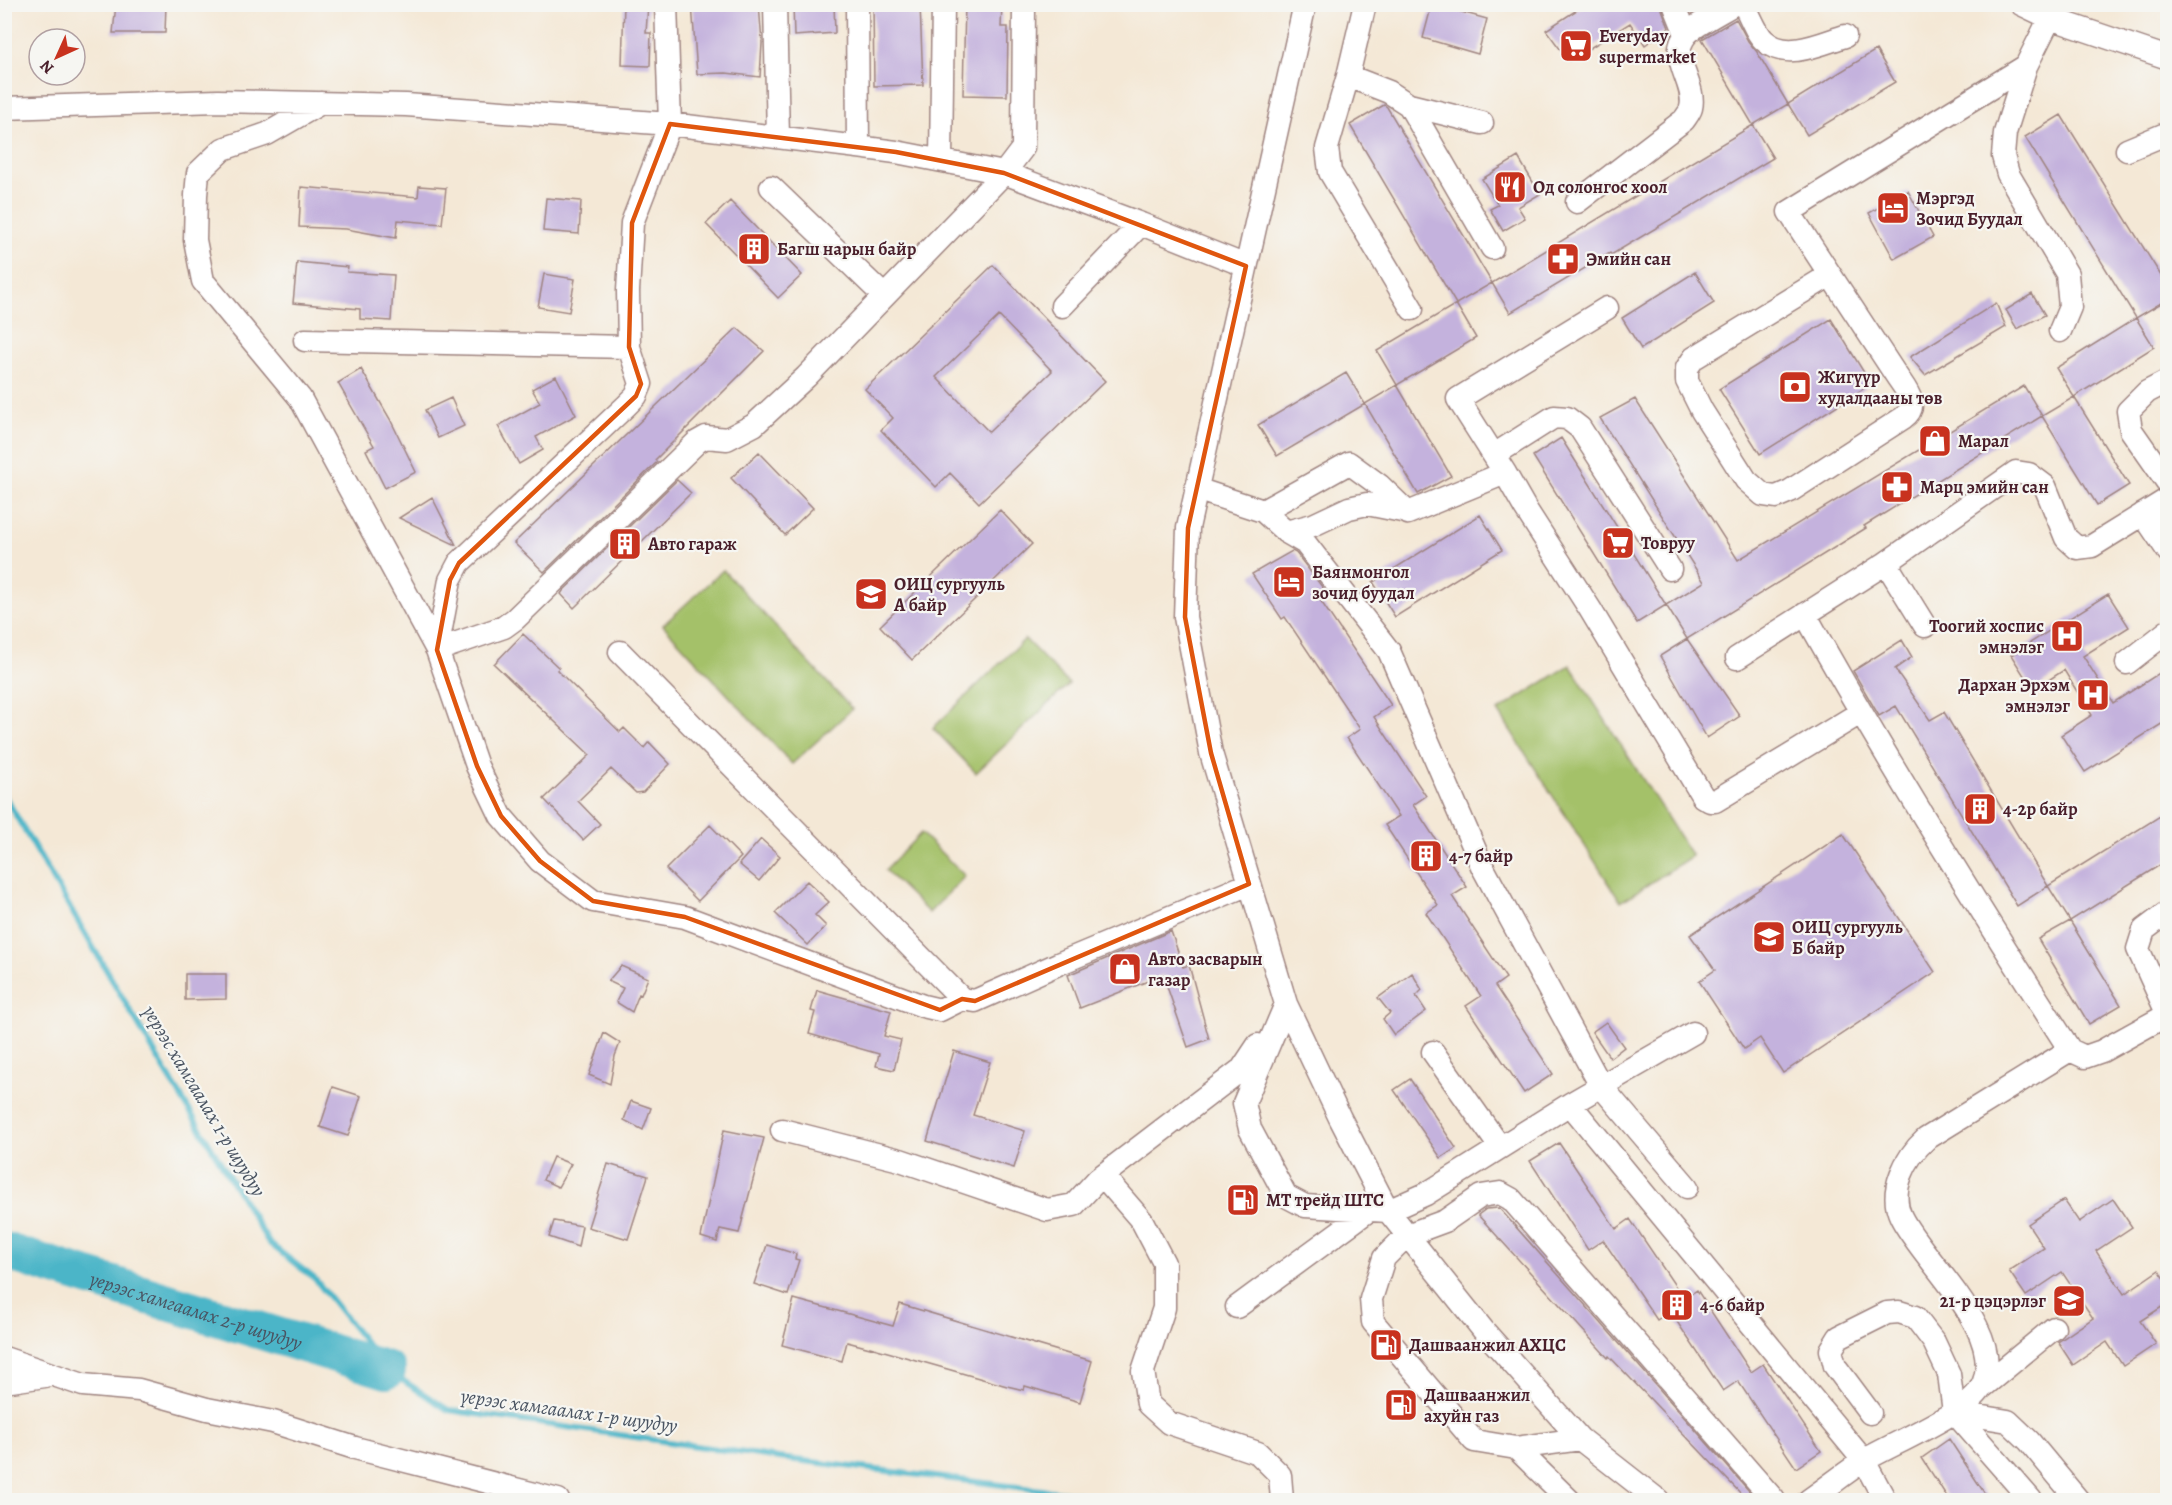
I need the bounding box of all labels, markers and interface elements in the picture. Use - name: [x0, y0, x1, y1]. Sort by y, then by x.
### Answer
- place label: Everyday supermarket: [1599, 24, 1696, 69]
- north arrow: [27, 27, 87, 87]
- supermarket icon: Everyday supermarket: [1558, 28, 1594, 64]
- text: N: [35, 55, 59, 79]
- restaurant icon: Од солонгос хоол: [1492, 169, 1528, 205]
- place label: Од солонгос хоол: [1533, 175, 1667, 199]
- place label: Мэргэд Зочид Буудал: [1916, 186, 2023, 231]
- hotel icon: Мэргэд Зочид Буудал: [1875, 190, 1911, 226]
- building icon: Багш нарын байр: [736, 231, 772, 267]
- place label: Багш нарын байр: [777, 237, 917, 261]
- pharmacy icon: Эмийн сан: [1545, 241, 1581, 277]
- place label: Эмийн сан: [1586, 247, 1671, 271]
- place label: Жигүүр худалдааны төв: [1818, 365, 1942, 410]
- bank icon: Жигүүр худалдааны төв: [1777, 369, 1813, 405]
- shop icon: Марал: [1917, 423, 1953, 459]
- place label: Марал: [1958, 429, 2009, 453]
- pharmacy icon: Марц эмийн сан: [1879, 469, 1915, 505]
- place label: Марц эмийн сан: [1920, 475, 2049, 499]
- supermarket icon: Товруу: [1600, 525, 1636, 561]
- building icon: Авто гараж: [607, 526, 643, 562]
- place label: Товруу: [1641, 531, 1695, 555]
- place label: Авто гараж: [647, 532, 737, 556]
- place label: Баянмонгол зочид буудал: [1312, 560, 1415, 605]
- hotel icon: Баянмонгол зочид буудал: [1271, 564, 1307, 600]
- place label: ОИЦ сургууль А байр: [893, 572, 1005, 617]
- school or university icon: ОИЦ сургууль А байр: [853, 576, 889, 612]
- place label: Тоогий хоспис эмнэлэг: [1929, 614, 2044, 659]
- hospital icon: Тоогий хоспис эмнэлэг: [2049, 618, 2085, 654]
- place label: Дархан Эрхэм эмнэлэг: [1958, 673, 2070, 718]
- hospital icon: Дархан Эрхэм эмнэлэг: [2075, 677, 2111, 713]
- building icon: 4-2р байр: [1962, 791, 1998, 827]
- place label: 4-2р байр: [2003, 797, 2078, 821]
- building icon: 4-7 байр: [1408, 838, 1444, 874]
- place label: 4-7 байр: [1449, 844, 1513, 868]
- place label: ОИЦ сургууль Б байр: [1792, 915, 1903, 960]
- school or university icon: ОИЦ сургууль Б байр: [1751, 919, 1787, 955]
- place label: Авто засварын газар: [1147, 947, 1263, 992]
- shop icon: Авто засварын газар: [1107, 951, 1143, 987]
- water label: үерээс хамгаалах 1-р шуудуу: [136, 1001, 272, 1202]
- fuel station icon: МТ трейд ШТС: [1225, 1182, 1261, 1218]
- place label: МТ трейд ШТС: [1266, 1188, 1384, 1212]
- water label: үерээс хамгаалах 2-р шуудуу: [87, 1265, 306, 1357]
- school or university icon: 21-р цэцэрлэг: [2051, 1283, 2087, 1319]
- building icon: 4-6 байр: [1659, 1287, 1695, 1323]
- place label: 21-р цэцэрлэг: [1940, 1289, 2046, 1313]
- place label: 4-6 байр: [1700, 1293, 1765, 1317]
- fuel station icon: Дашваанжил АХЦС: [1368, 1327, 1404, 1363]
- place label: Дашваанжил АХЦС: [1409, 1333, 1566, 1357]
- water label: үерээс хамгаалах 1-р шуудуу: [459, 1382, 680, 1440]
- place label: Дашваанжил ахуйн газ: [1424, 1383, 1530, 1428]
- fuel station icon: Дашваанжил ахуйн газ: [1383, 1387, 1419, 1423]

